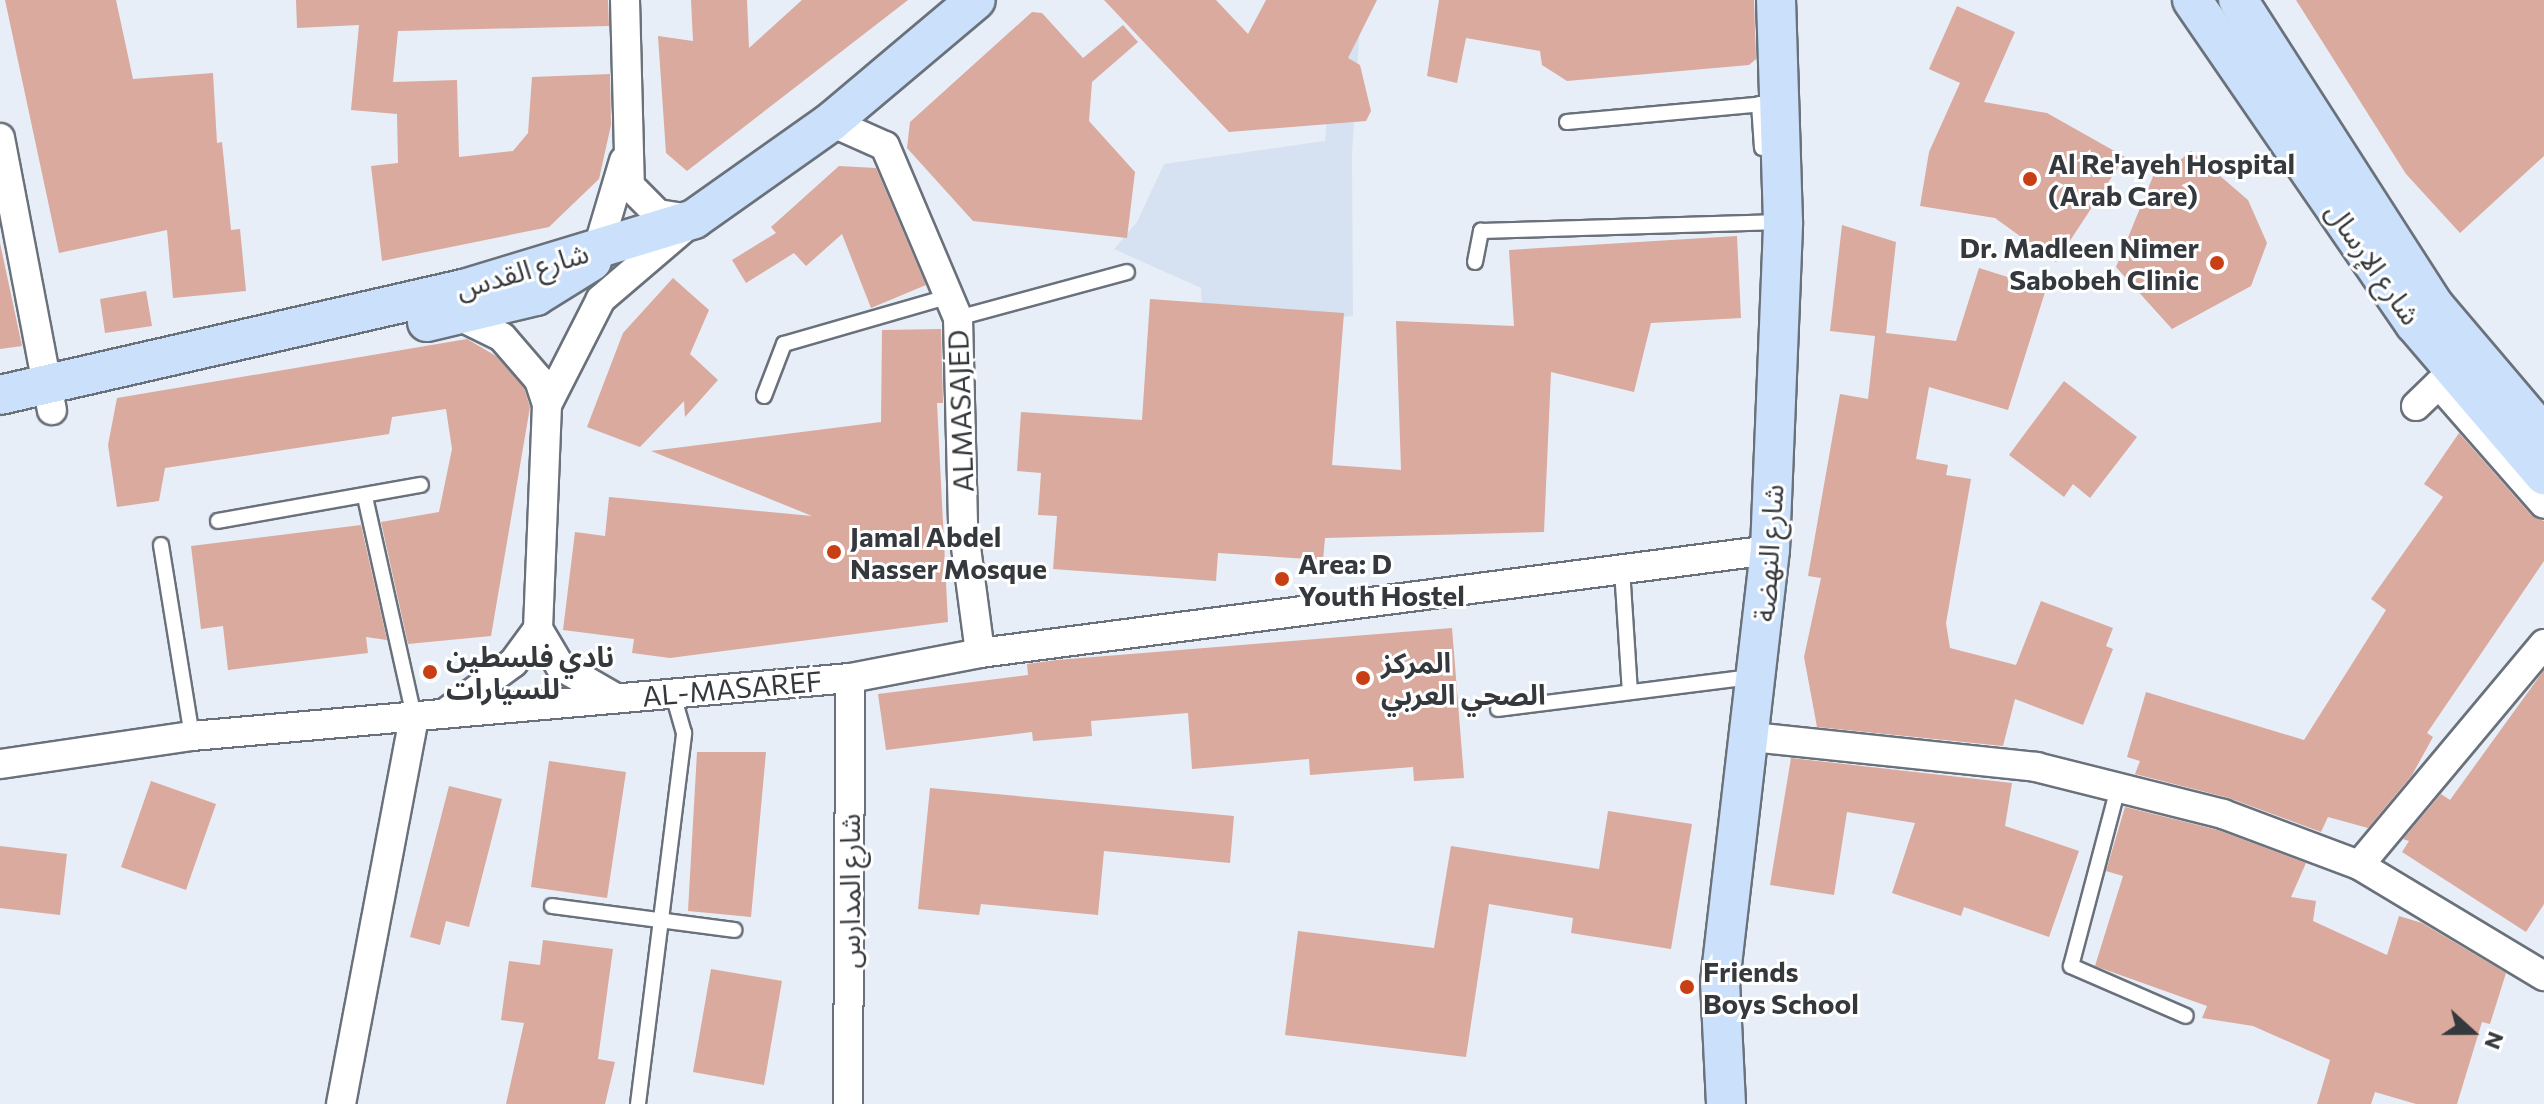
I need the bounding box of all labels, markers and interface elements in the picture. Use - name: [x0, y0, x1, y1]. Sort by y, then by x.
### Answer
- place label: Al Re'ayeh Hospital (Arab Care): [2048, 146, 2295, 212]
- marker: Al Re'ayeh Hospital (Arab Care): [2019, 168, 2041, 190]
- street label: شارع الإرسال: [2320, 195, 2428, 331]
- place label: Dr. Madleen Nimer Sabobeh Clinic: [1960, 230, 2199, 296]
- street label: شارع القدس: [452, 235, 592, 305]
- marker: Dr. Madleen Nimer Sabobeh Clinic: [2206, 252, 2228, 274]
- street label: ALMASAJED: [940, 329, 980, 493]
- street label: شارع النهضة: [1746, 483, 1790, 623]
- place label: Jamal Abdel Nasser Mosque: [850, 519, 1047, 585]
- marker: Jamal Abdel Nasser Mosque: [825, 543, 843, 561]
- place label: Area: D Youth Hostel: [1298, 546, 1465, 612]
- marker: Area: D Youth Hostel: [1273, 570, 1291, 588]
- place label: نادي فلسطين للسيارات: [446, 639, 614, 705]
- place label: المركز الصحي العربي: [1381, 645, 1546, 711]
- marker: نادي فلسطين للسيارات: [421, 663, 439, 681]
- street label: AL-MASAREF: [641, 663, 823, 713]
- marker: المركز الصحي العربي: [1352, 667, 1374, 689]
- street label: شارع المدارس: [832, 814, 866, 968]
- place label: Friends Boys School: [1703, 954, 1859, 1020]
- marker: Friends Boys School: [1678, 978, 1696, 996]
- north arrow: [2432, 992, 2512, 1072]
- text: N: [2479, 1028, 2510, 1053]

